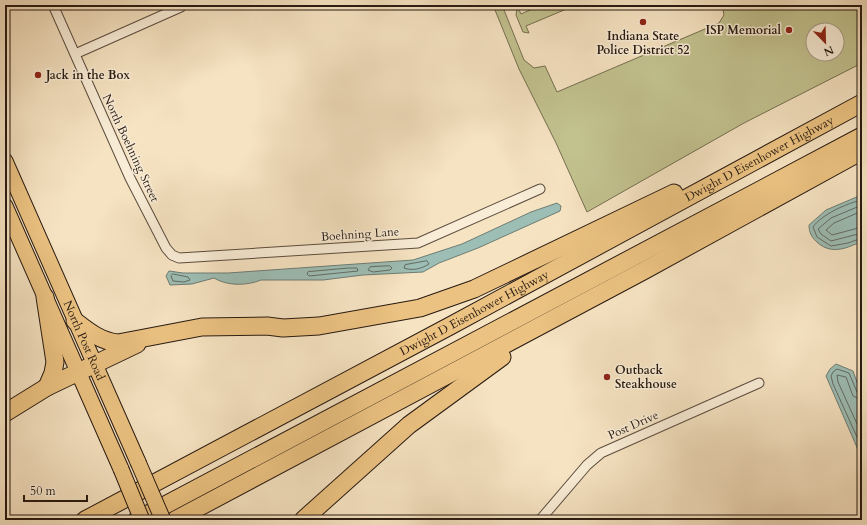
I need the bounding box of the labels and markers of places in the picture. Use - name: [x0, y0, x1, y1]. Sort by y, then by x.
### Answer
- marker: Indiana State Police District 52: [638, 17, 648, 27]
- place label: ISP Memorial: [706, 22, 781, 38]
- marker: ISP Memorial: [784, 25, 794, 35]
- place label: Indiana State Police District 52: [597, 28, 689, 58]
- place label: Jack in the Box: [44, 67, 131, 83]
- marker: Jack in the Box: [33, 70, 43, 80]
- place label: Outback Steakhouse: [615, 362, 677, 392]
- marker: Outback Steakhouse: [602, 372, 612, 382]

